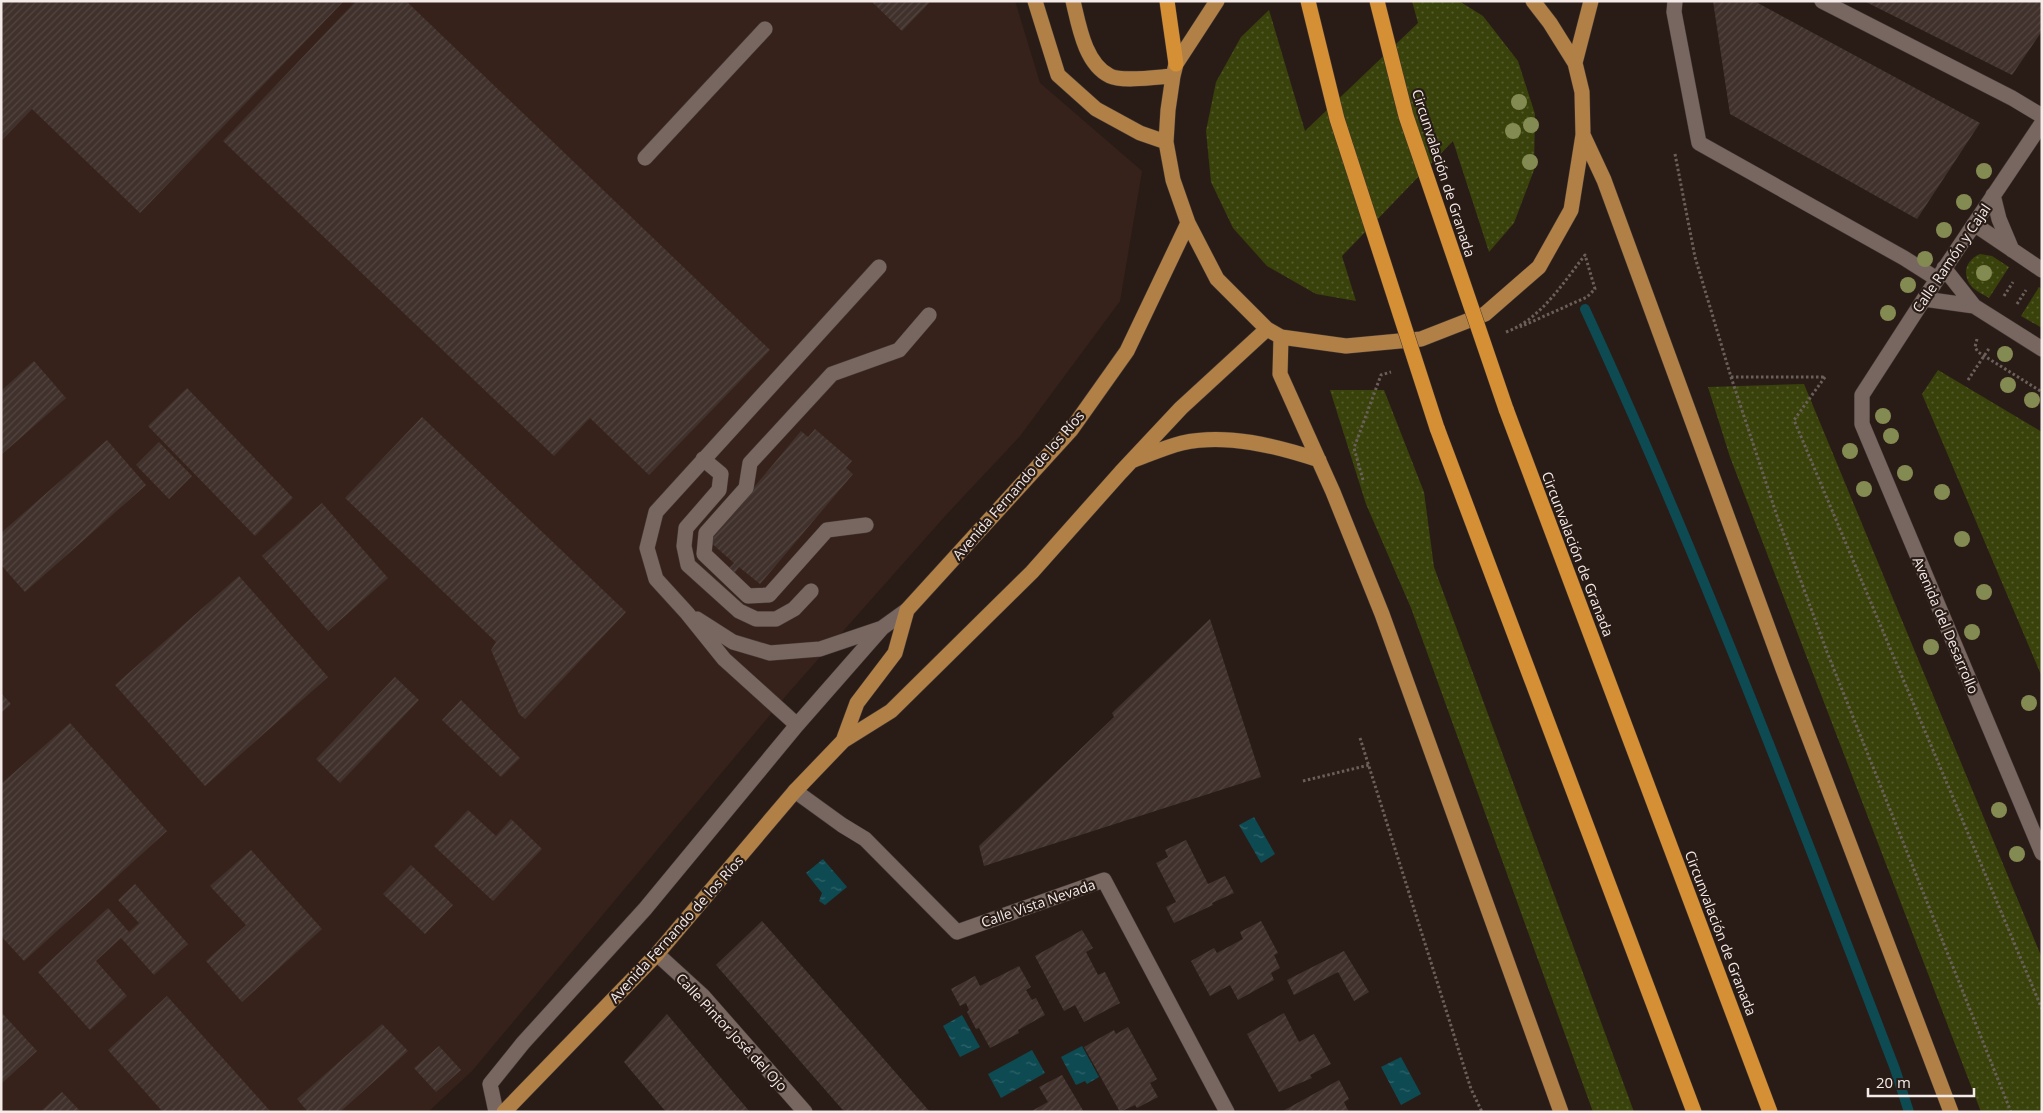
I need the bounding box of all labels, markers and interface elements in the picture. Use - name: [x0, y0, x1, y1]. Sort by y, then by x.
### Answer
- street label: Circunvalación de Granada: [1408, 87, 1480, 259]
- street label: Calle Ramón y Cajal: [1908, 200, 1994, 316]
- street label: Avenida Fernando de los Ríos: [948, 406, 1088, 564]
- street label: Circunvalación de Granada: [1538, 469, 1618, 639]
- street label: Avenida del Desarrollo: [1908, 554, 1984, 696]
- street label: Circunvalación de Granada: [1681, 848, 1761, 1018]
- street label: Avenida Fernando de los Ríos: [605, 851, 747, 1007]
- street label: Calle Vista Nevada: [978, 875, 1098, 931]
- street label: Calle Pintor José del Ojo: [672, 969, 792, 1095]
- scale bar: [1868, 1066, 1974, 1098]
- text: 20 m: [1876, 1072, 1911, 1092]

